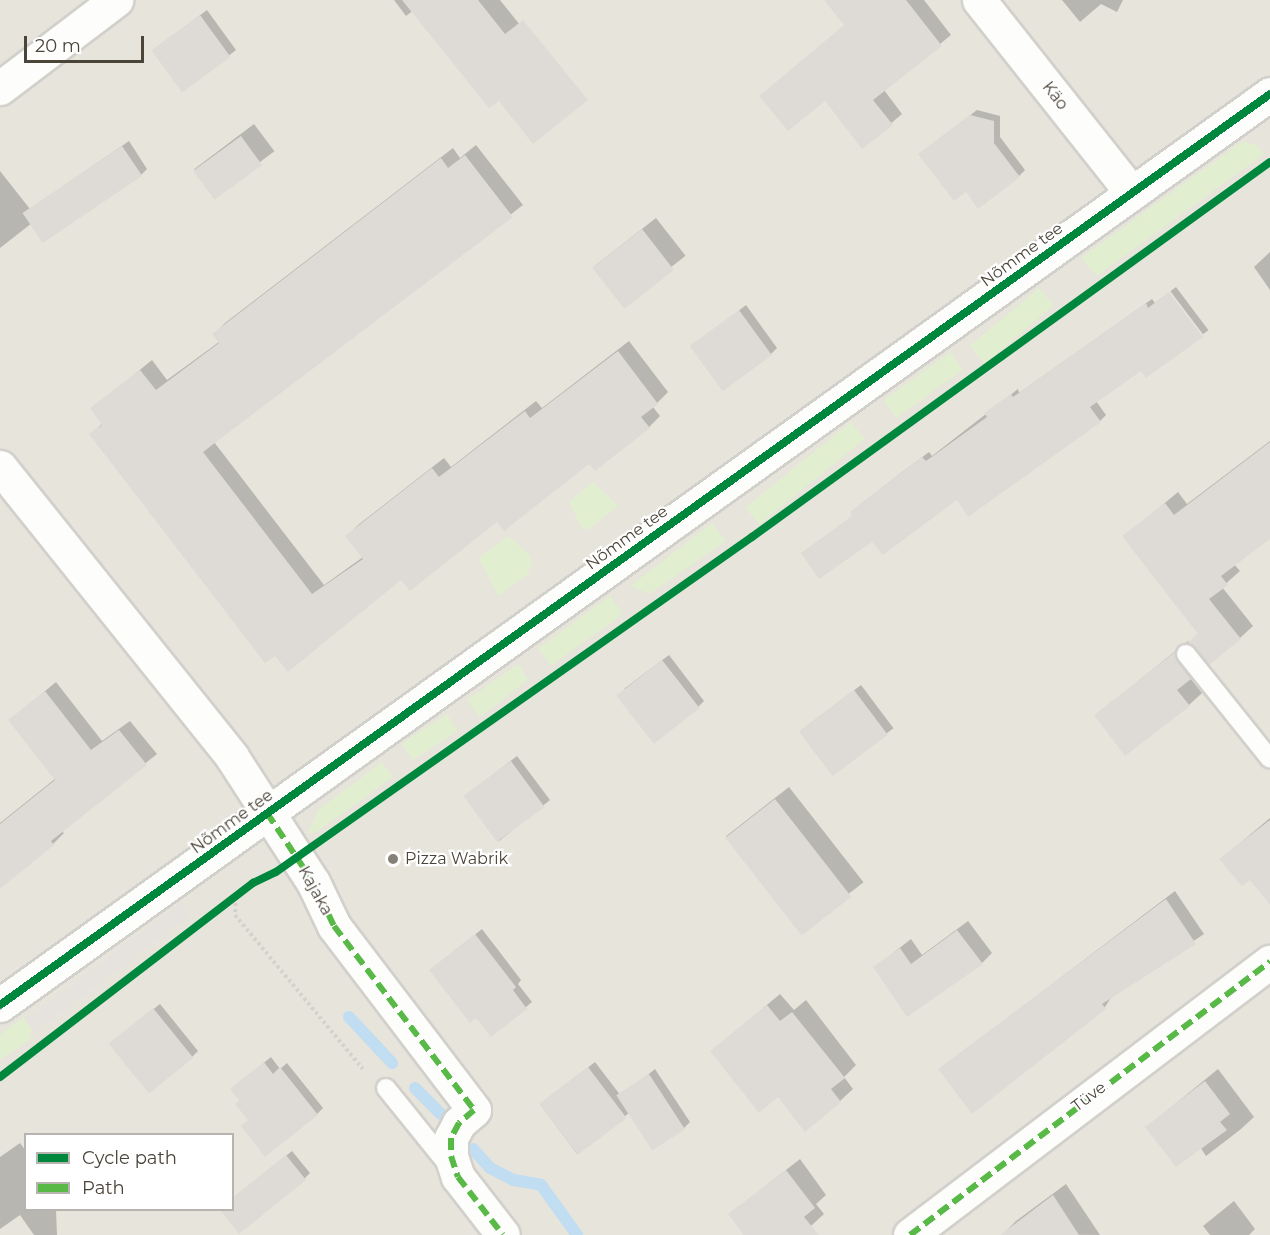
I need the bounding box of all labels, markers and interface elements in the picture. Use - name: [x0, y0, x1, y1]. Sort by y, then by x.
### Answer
- scale bar: [27, 24, 147, 62]
- text: 20 m: [35, 35, 81, 57]
- street label: Käo: [1038, 78, 1072, 114]
- street label: Nõmme tee: [977, 219, 1067, 291]
- street label: Nõmme tee: [582, 502, 672, 574]
- street label: Nõmme tee: [187, 786, 277, 858]
- place label: Pizza Wabrik: [405, 849, 508, 869]
- marker: Pizza Wabrik: [386, 852, 400, 866]
- street label: Kajaka: [294, 863, 336, 919]
- street label: Tüve: [1068, 1078, 1110, 1116]
- legend: [24, 1133, 234, 1211]
- text: Cycle path: [82, 1147, 177, 1169]
- text: Path: [82, 1177, 125, 1199]

